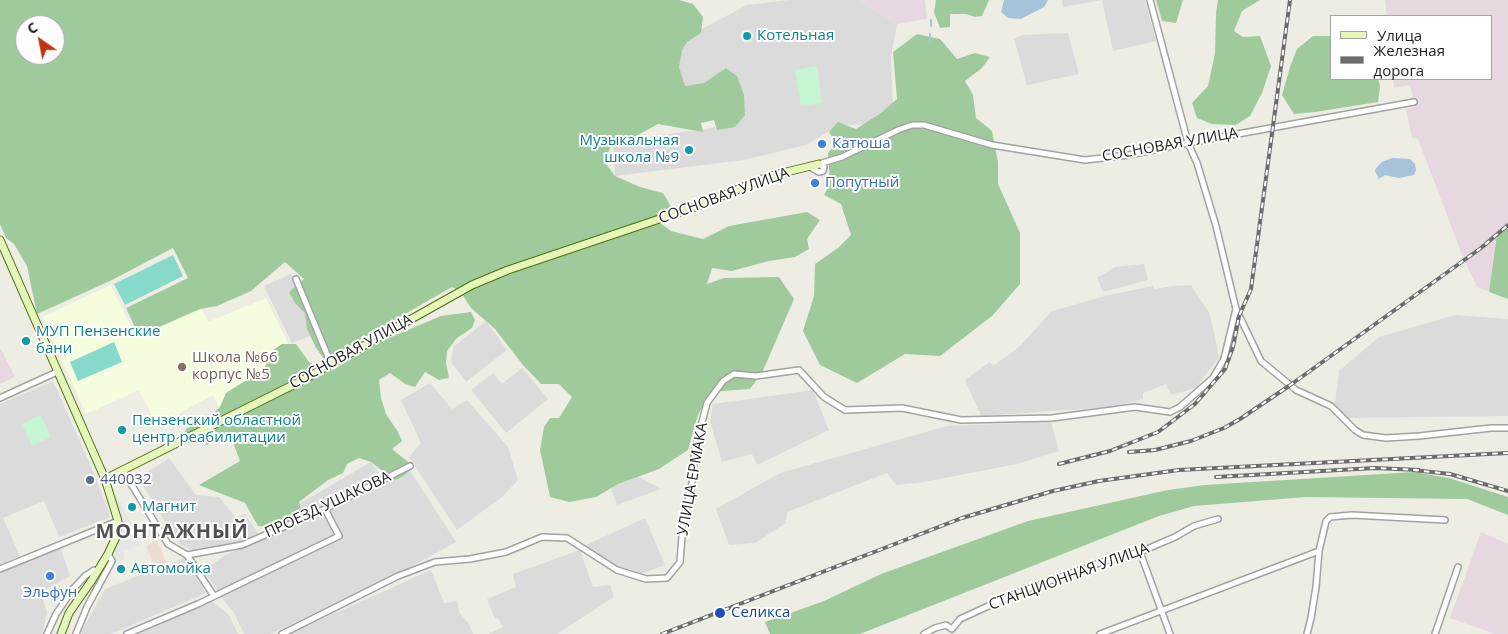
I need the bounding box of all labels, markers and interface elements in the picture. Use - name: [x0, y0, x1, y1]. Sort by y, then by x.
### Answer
- north arrow: [15, 15, 65, 65]
- legend: [1330, 15, 1493, 80]
- text: С: [23, 17, 41, 38]
- text: Улица: [1377, 25, 1422, 45]
- place label: Котельная: [757, 27, 834, 45]
- marker: Котельная: [741, 30, 753, 42]
- text: Железная дорога: [1374, 40, 1445, 80]
- street label: СОСНОВАЯ УЛИЦА: [1101, 124, 1239, 166]
- place label: Музыкальная школа №9: [580, 132, 679, 167]
- place label: Катюша: [832, 135, 891, 153]
- marker: Катюша: [816, 138, 828, 150]
- marker: Музыкальная школа №9: [683, 144, 695, 156]
- street label: СОСНОВАЯ УЛИЦА: [656, 164, 792, 228]
- place label: Попутный: [825, 174, 899, 192]
- marker: Попутный: [809, 177, 821, 189]
- street label: СОСНОВАЯ УЛИЦА: [286, 311, 416, 393]
- place label: МУП Пензенские бани: [36, 323, 160, 358]
- marker: МУП Пензенские бани: [20, 335, 32, 347]
- place label: Школа №66 корпус №5: [192, 349, 277, 384]
- marker: Школа №66 корпус №5: [176, 361, 188, 373]
- place label: Пензенский областной центр реабилитации: [132, 412, 301, 447]
- street label: УЛИЦА ЕРМАКА: [674, 421, 712, 537]
- marker: Пензенский областной центр реабилитации: [116, 424, 128, 436]
- street label: ПРОЕЗД УШАКОВА: [262, 468, 394, 542]
- place label: 440032: [100, 471, 151, 489]
- marker: 440032: [84, 474, 96, 486]
- place label: Магнит: [142, 498, 196, 516]
- marker: Магнит: [126, 501, 138, 513]
- district label: МОНТАЖНЫЙ: [94, 520, 250, 544]
- street label: СТАНЦИОННАЯ УЛИЦА: [986, 540, 1152, 614]
- place label: Автомойка: [131, 560, 211, 578]
- marker: Автомойка: [115, 563, 127, 575]
- marker: Эльфун: [44, 570, 56, 582]
- place label: Эльфун: [23, 584, 77, 602]
- place label: Селикса: [731, 604, 790, 622]
- marker: Селикса: [713, 606, 727, 620]

